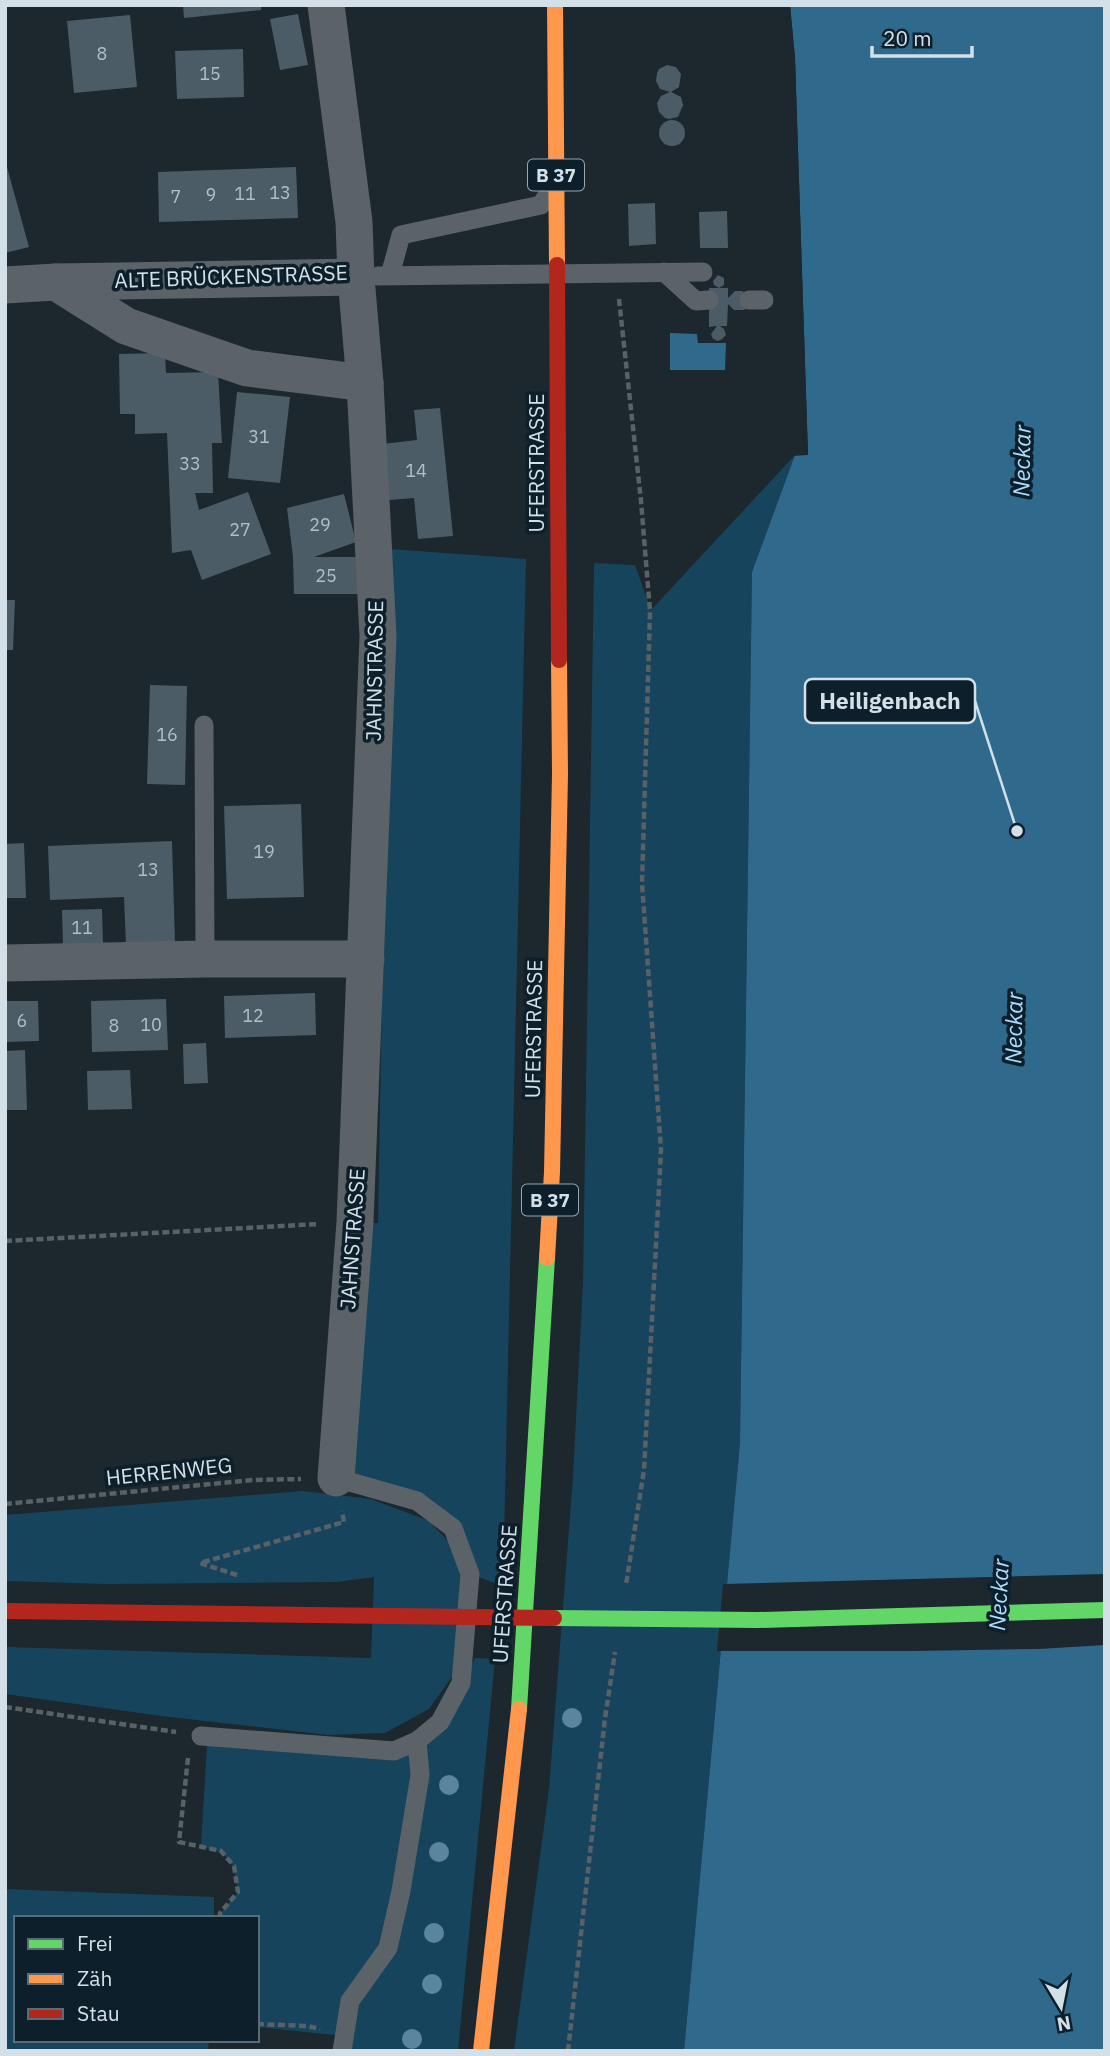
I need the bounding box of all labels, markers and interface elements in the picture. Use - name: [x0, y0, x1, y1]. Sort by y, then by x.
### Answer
- scale bar: [872, 14, 972, 58]
- text: 20 m: [883, 24, 932, 52]
- house number: 8: [97, 42, 107, 65]
- house number: 15: [199, 62, 221, 85]
- road number: B 37: [528, 160, 584, 190]
- house number: 13: [269, 181, 291, 204]
- house number: 11: [234, 182, 256, 205]
- house number: 9: [206, 183, 216, 206]
- house number: 7: [171, 185, 181, 208]
- street label: ALTE BRÜCKENSTRASSE: [114, 258, 348, 294]
- street label: UFERSTRASSE: [522, 394, 550, 532]
- water label: Neckar: [1005, 424, 1037, 497]
- house number: 31: [248, 425, 270, 448]
- house number: 33: [179, 452, 201, 475]
- house number: 14: [405, 459, 427, 482]
- house number: 29: [309, 513, 331, 536]
- house number: 27: [229, 518, 251, 541]
- house number: 25: [315, 564, 337, 587]
- street label: JAHNSTRASSE: [359, 600, 389, 742]
- callout: Heiligenbach: [805, 679, 975, 723]
- text: Heiligenbach: [819, 685, 961, 715]
- house number: 16: [156, 723, 178, 746]
- house number: 19: [253, 840, 275, 863]
- house number: 13: [137, 858, 159, 881]
- house number: 11: [71, 916, 93, 939]
- street label: UFERSTRASSE: [518, 959, 548, 1099]
- water label: Neckar: [997, 991, 1029, 1064]
- house number: 12: [242, 1004, 264, 1027]
- house number: 6: [17, 1009, 27, 1032]
- house number: 10: [140, 1013, 162, 1036]
- house number: 8: [109, 1014, 119, 1037]
- street label: JAHNSTRASSE: [333, 1168, 371, 1310]
- road number: B 37: [522, 1184, 578, 1216]
- street label: HERRENWEG: [104, 1450, 233, 1492]
- street label: UFERSTRASSE: [485, 1524, 523, 1664]
- water label: Neckar: [981, 1558, 1015, 1632]
- legend: [14, 1916, 259, 2042]
- text: Frei: [77, 1929, 113, 1957]
- text: Zäh: [77, 1964, 112, 1992]
- north arrow: [1026, 1972, 1096, 2042]
- text: Stau: [77, 1999, 120, 2027]
- text: N: [1055, 2011, 1073, 2037]

